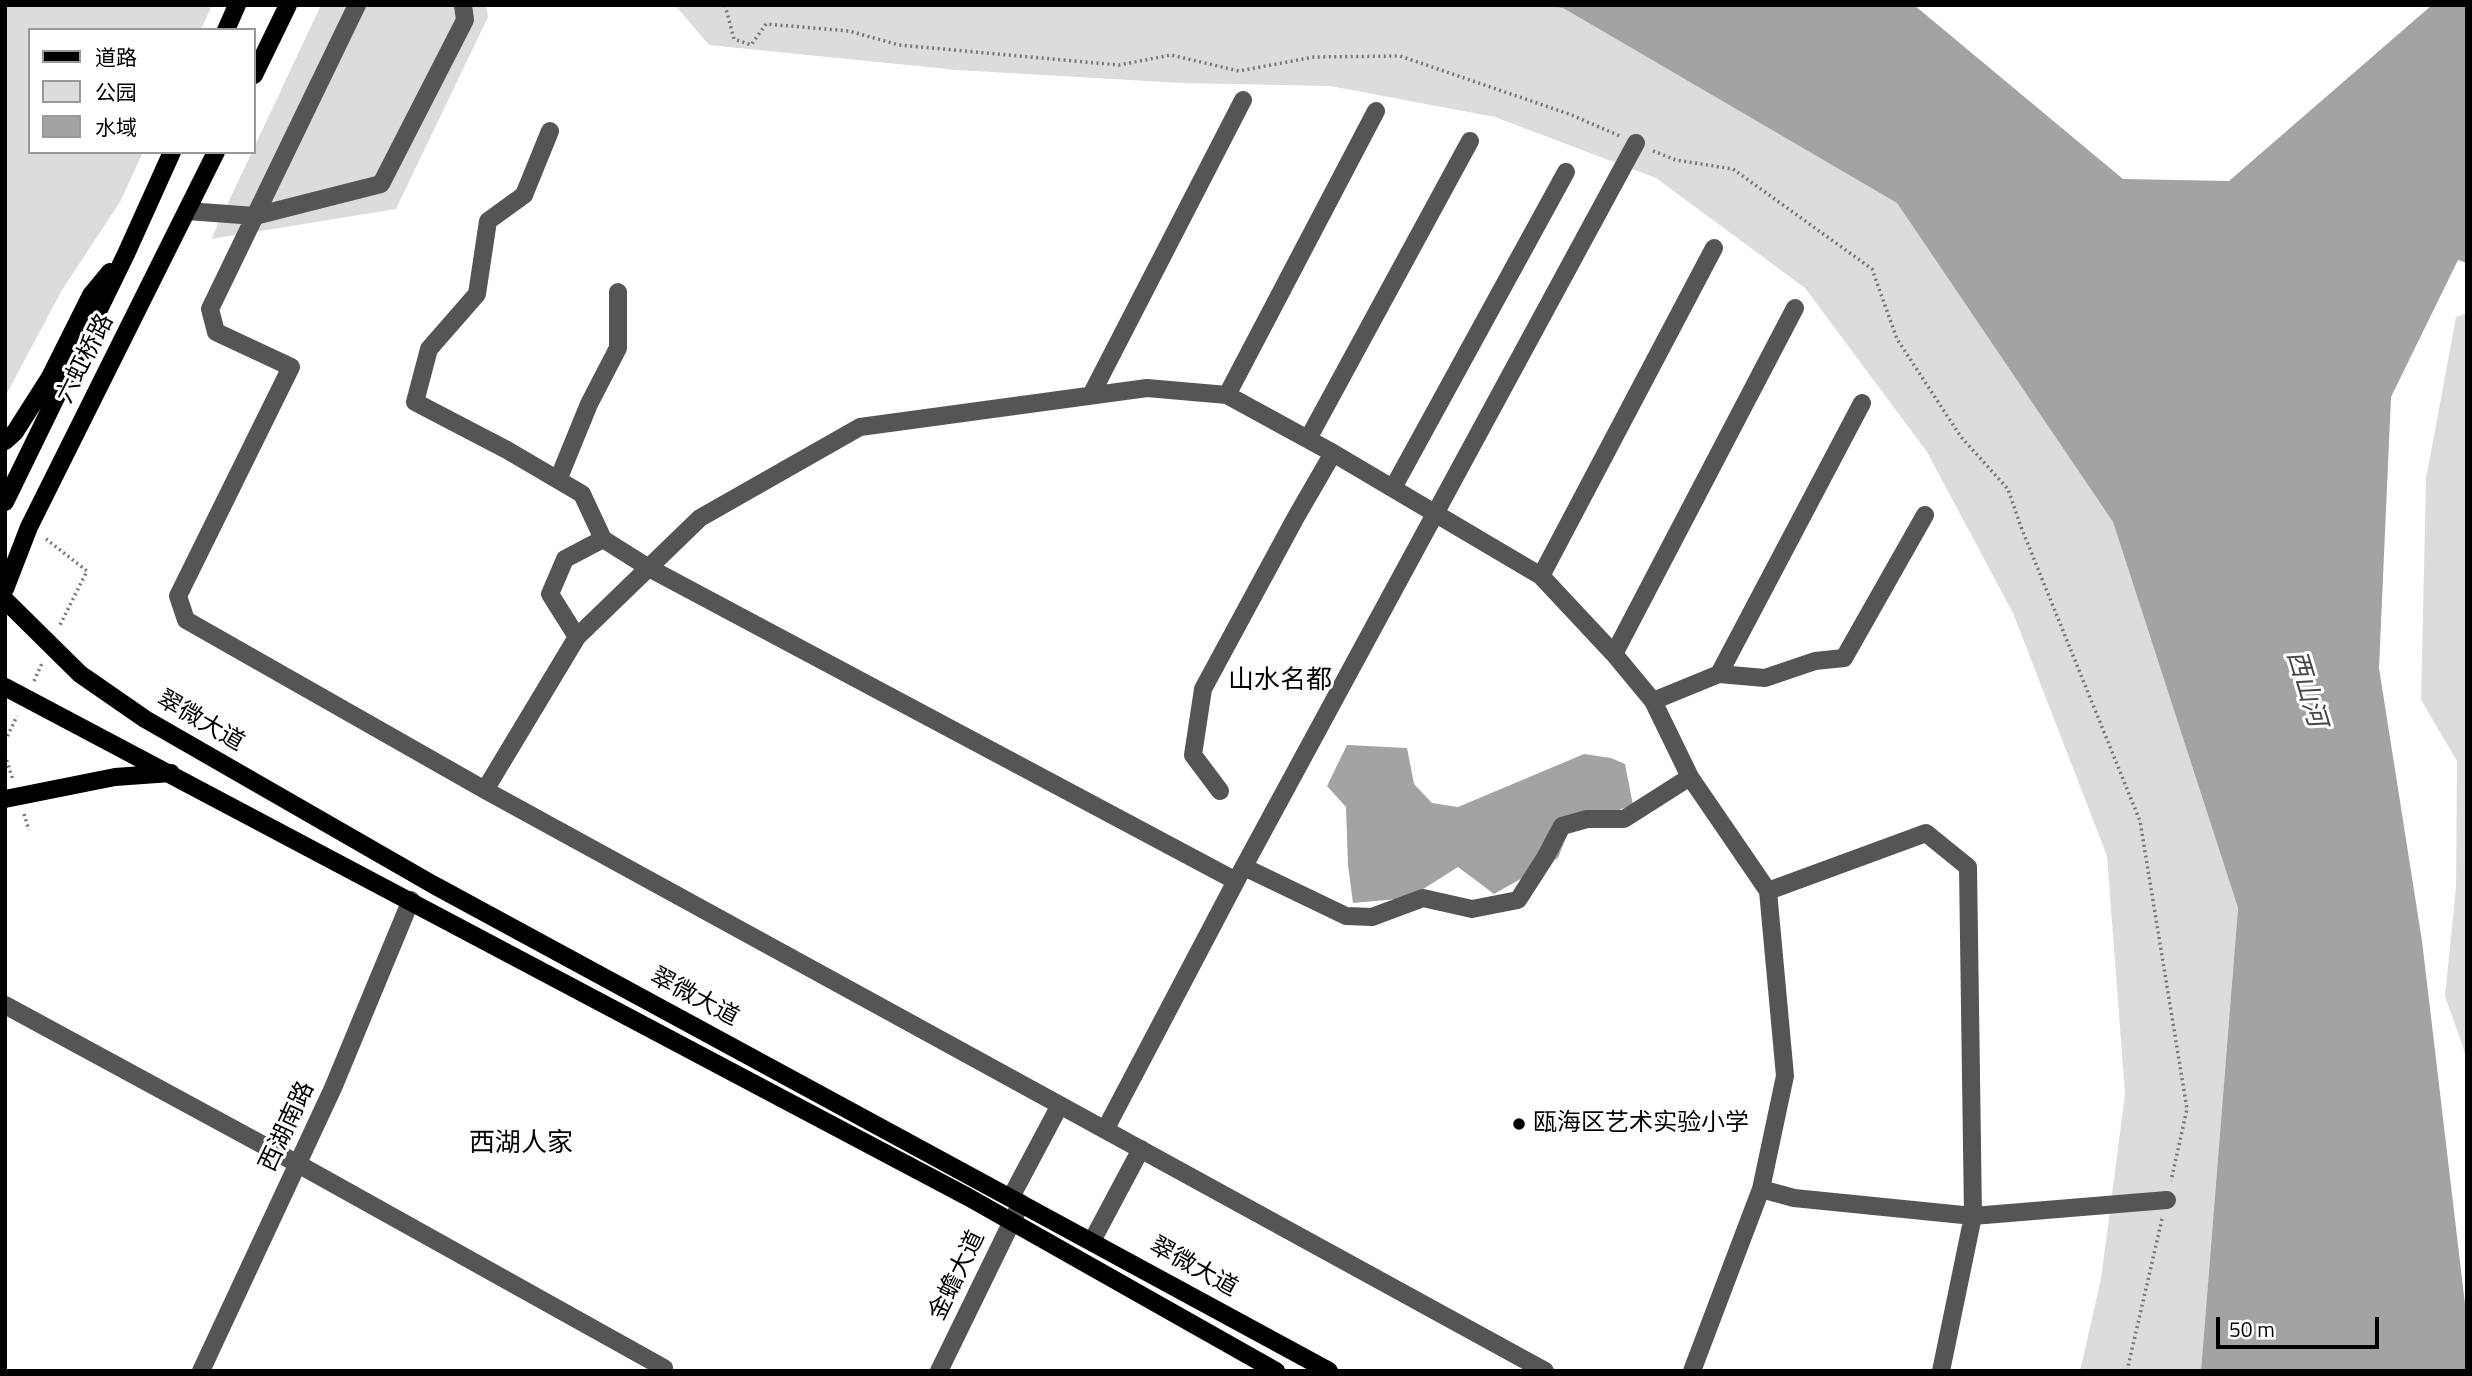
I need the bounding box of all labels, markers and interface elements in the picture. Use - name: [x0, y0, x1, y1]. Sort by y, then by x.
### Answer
- legend: [28, 28, 256, 154]
- text: 道路: [95, 41, 137, 73]
- text: 公园: [95, 76, 137, 108]
- text: 水域: [95, 111, 137, 143]
- street label: 六虹桥路: [51, 310, 121, 408]
- water label: 西山河: [2279, 647, 2331, 731]
- district label: 山水名都: [1228, 666, 1332, 698]
- street label: 翠微大道: [151, 686, 249, 758]
- street label: 翠微大道: [645, 963, 743, 1033]
- street label: 西湖南路: [255, 1077, 321, 1177]
- place label: 瓯海区艺术实验小学: [1533, 1110, 1749, 1138]
- marker: 瓯海区艺术实验小学: [1511, 1116, 1527, 1132]
- district label: 西湖人家: [469, 1129, 573, 1161]
- street label: 金蟾大道: [924, 1227, 992, 1325]
- street label: 翠微大道: [1144, 1232, 1242, 1304]
- scale bar: [2220, 1302, 2383, 1346]
- text: 50 m: [2229, 1313, 2275, 1345]

